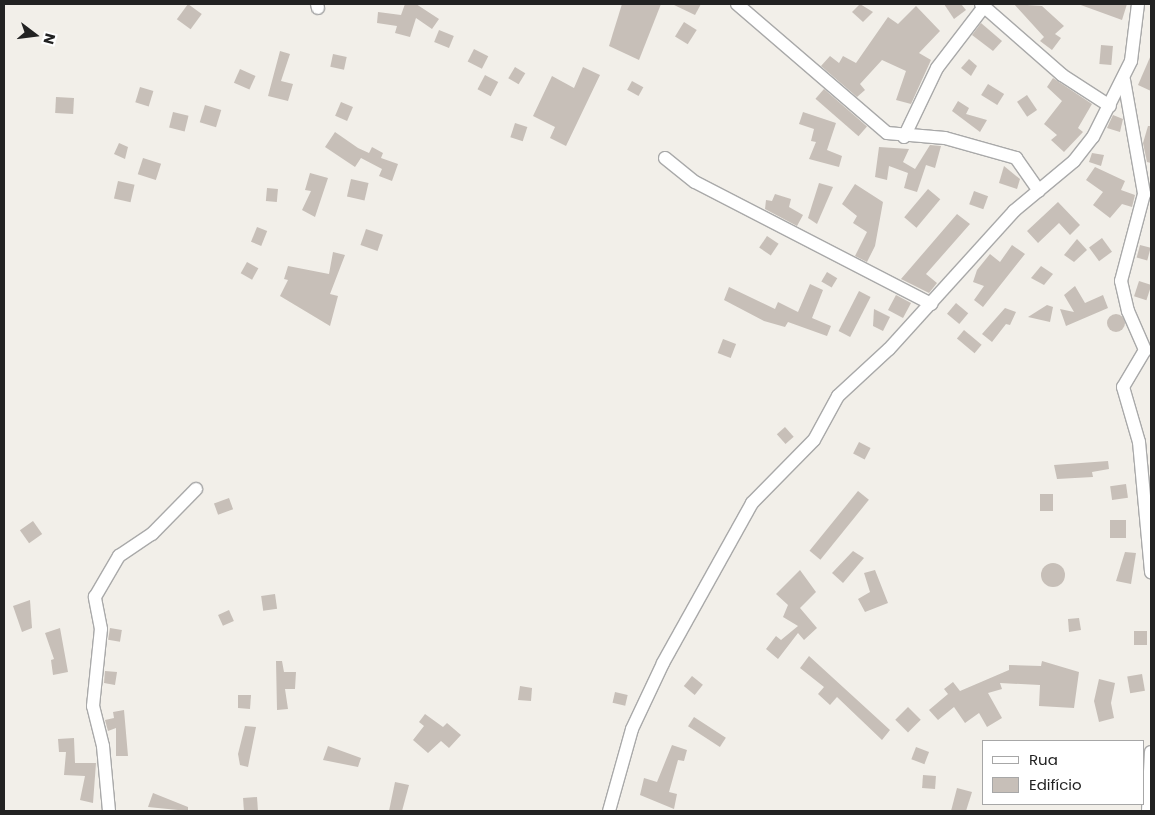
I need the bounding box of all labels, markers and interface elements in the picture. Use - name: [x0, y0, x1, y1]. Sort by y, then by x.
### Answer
- north arrow: [10, 10, 60, 60]
- text: N: [38, 31, 61, 47]
- legend: [982, 740, 1145, 805]
- text: Rua: [1029, 749, 1058, 770]
- text: Edifício: [1029, 774, 1082, 795]

